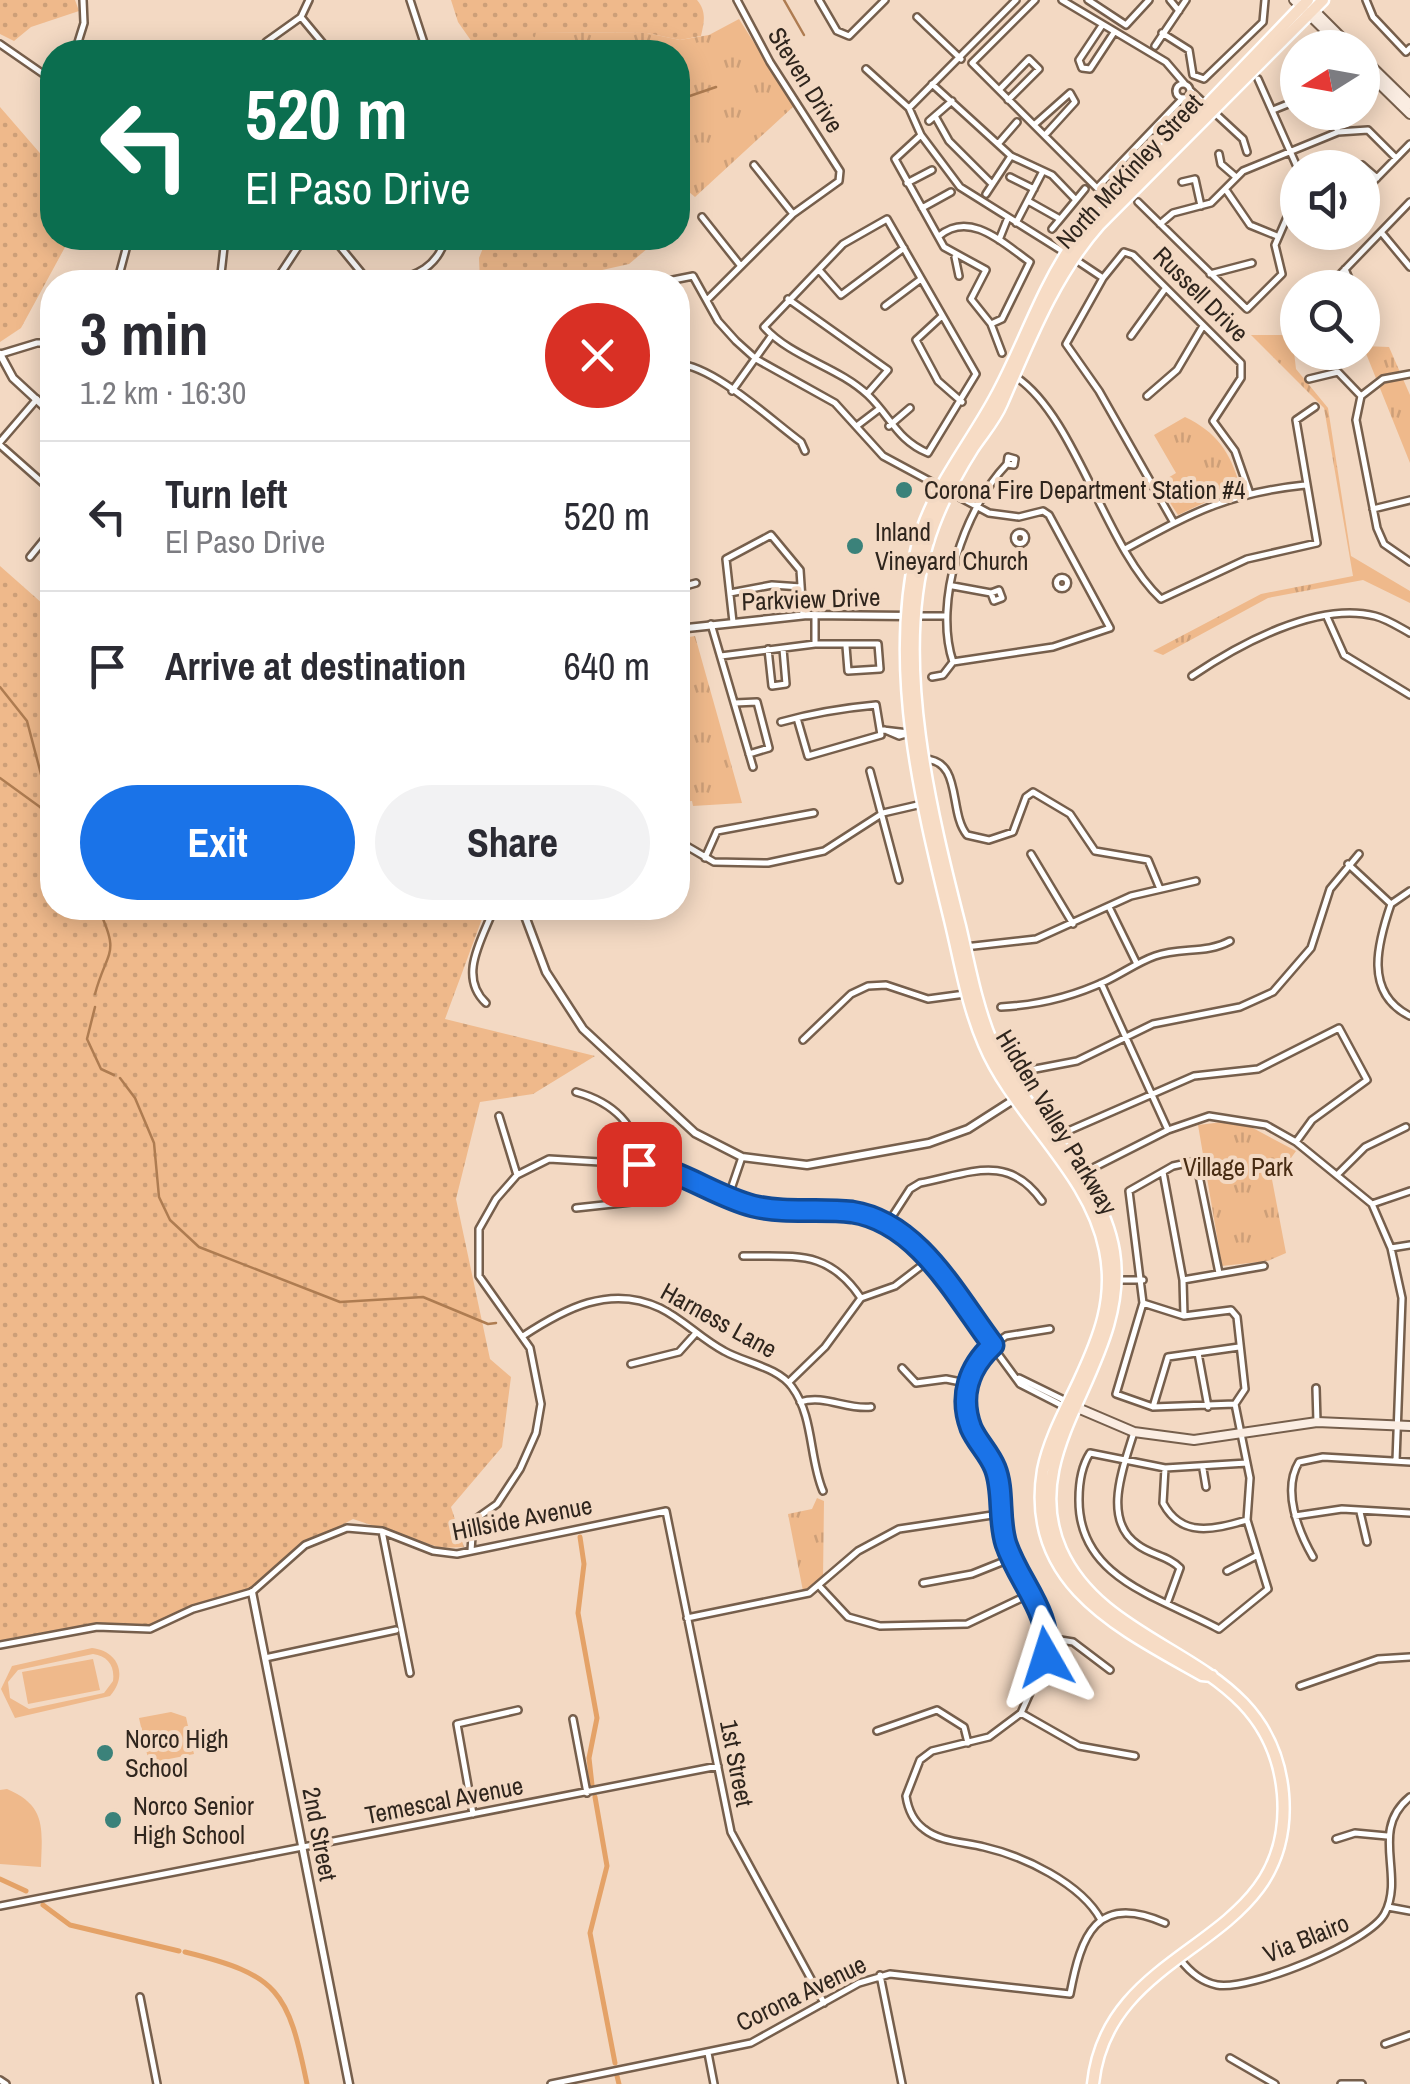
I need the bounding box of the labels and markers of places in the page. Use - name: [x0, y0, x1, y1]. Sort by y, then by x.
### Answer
- place label: Corona Fire Department Station #4: [924, 473, 1245, 507]
- marker: Corona Fire Department Station #4: [893, 479, 915, 501]
- place label: Inland Vineyard Church: [875, 515, 1028, 578]
- marker: Inland Vineyard Church: [844, 535, 866, 557]
- pin: [597, 1122, 682, 1207]
- place label: Norco High School: [125, 1722, 229, 1785]
- marker: Norco High School: [94, 1742, 116, 1764]
- place label: Norco Senior High School: [133, 1789, 254, 1852]
- marker: Norco Senior High School: [102, 1809, 124, 1831]

